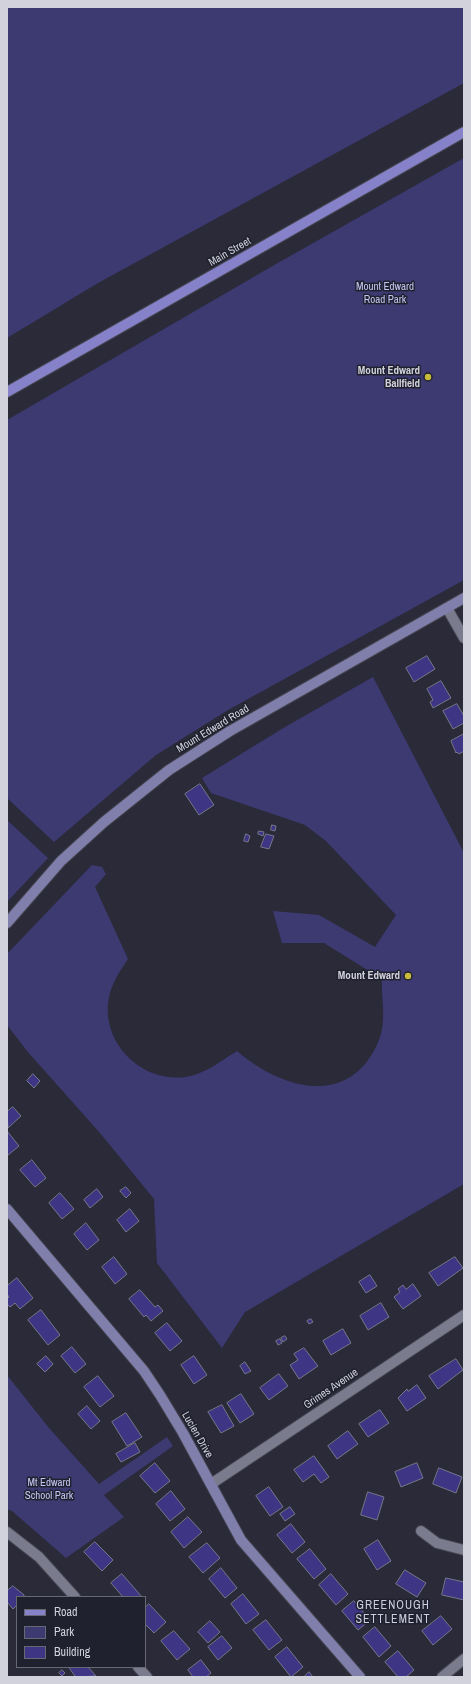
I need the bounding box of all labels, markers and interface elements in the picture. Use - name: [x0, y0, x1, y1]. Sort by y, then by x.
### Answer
- street label: Main Street: [207, 235, 253, 269]
- park label: Mount Edward Road Park: [356, 280, 414, 306]
- place label: Mount Edward Ballfield: [358, 364, 420, 390]
- marker: Mount Edward Ballfield: [423, 372, 433, 382]
- street label: Mount Edward Road: [174, 702, 252, 756]
- place label: Mount Edward: [338, 969, 400, 983]
- marker: Mount Edward: [403, 971, 413, 981]
- street label: Grimes Avenue: [301, 1366, 361, 1412]
- street label: Lucien Drive: [178, 1410, 216, 1460]
- park label: Mt Edward School Park: [25, 1476, 73, 1502]
- legend: [16, 1596, 146, 1668]
- district label: GREENOUGH SETTLEMENT: [355, 1599, 431, 1627]
- text: Road: [54, 1604, 78, 1620]
- text: Park: [54, 1624, 74, 1640]
- text: Building: [54, 1644, 90, 1660]

